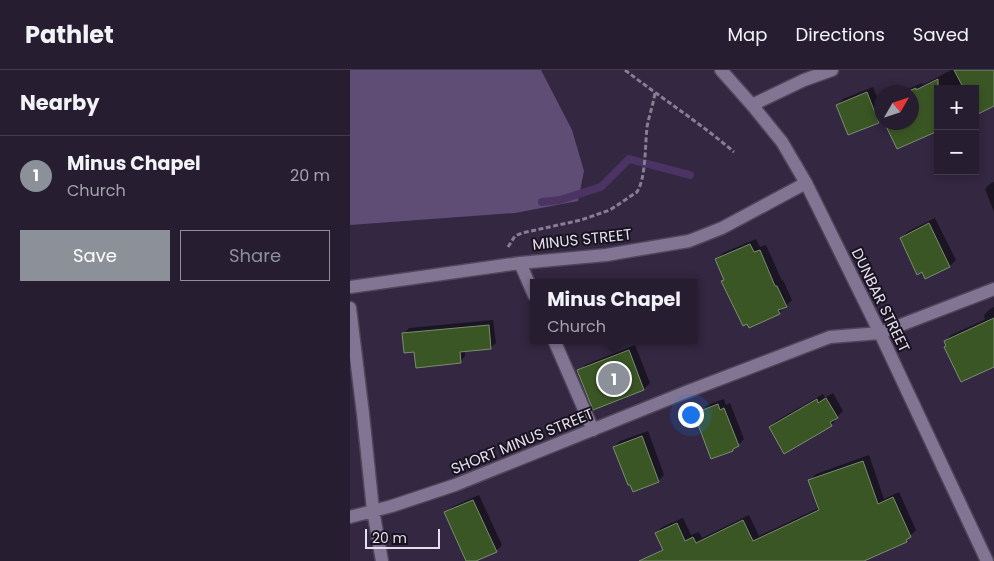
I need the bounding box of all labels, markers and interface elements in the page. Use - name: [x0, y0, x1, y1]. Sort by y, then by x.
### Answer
- text: Pathlet: [25, 18, 114, 51]
- text: Map: [728, 22, 767, 47]
- text: Directions: [795, 22, 885, 47]
- text: Saved: [913, 22, 969, 47]
- north arrow: [874, 85, 919, 130]
- map controls: [934, 85, 979, 175]
- button: +: [934, 85, 979, 130]
- text: Nearby: [20, 88, 100, 117]
- button: −: [934, 130, 979, 175]
- text: Minus Chapel: [67, 150, 201, 177]
- text: 1: [33, 164, 39, 187]
- text: 20 m: [290, 164, 330, 187]
- text: Church: [67, 179, 126, 202]
- street label: MINUS STREET: [531, 223, 633, 255]
- button: Save: [20, 230, 170, 281]
- button: Share: [180, 230, 330, 281]
- street label: DUNBAR STREET: [847, 244, 915, 356]
- popup: [530, 279, 698, 344]
- text: Minus Chapel: [547, 286, 681, 313]
- text: Church: [547, 315, 606, 338]
- pin: 1: [598, 360, 630, 398]
- your location: [678, 402, 704, 428]
- street label: SHORT MINUS STREET: [448, 403, 596, 479]
- scale bar: [365, 526, 440, 549]
- text: 20 m: [372, 528, 407, 548]

